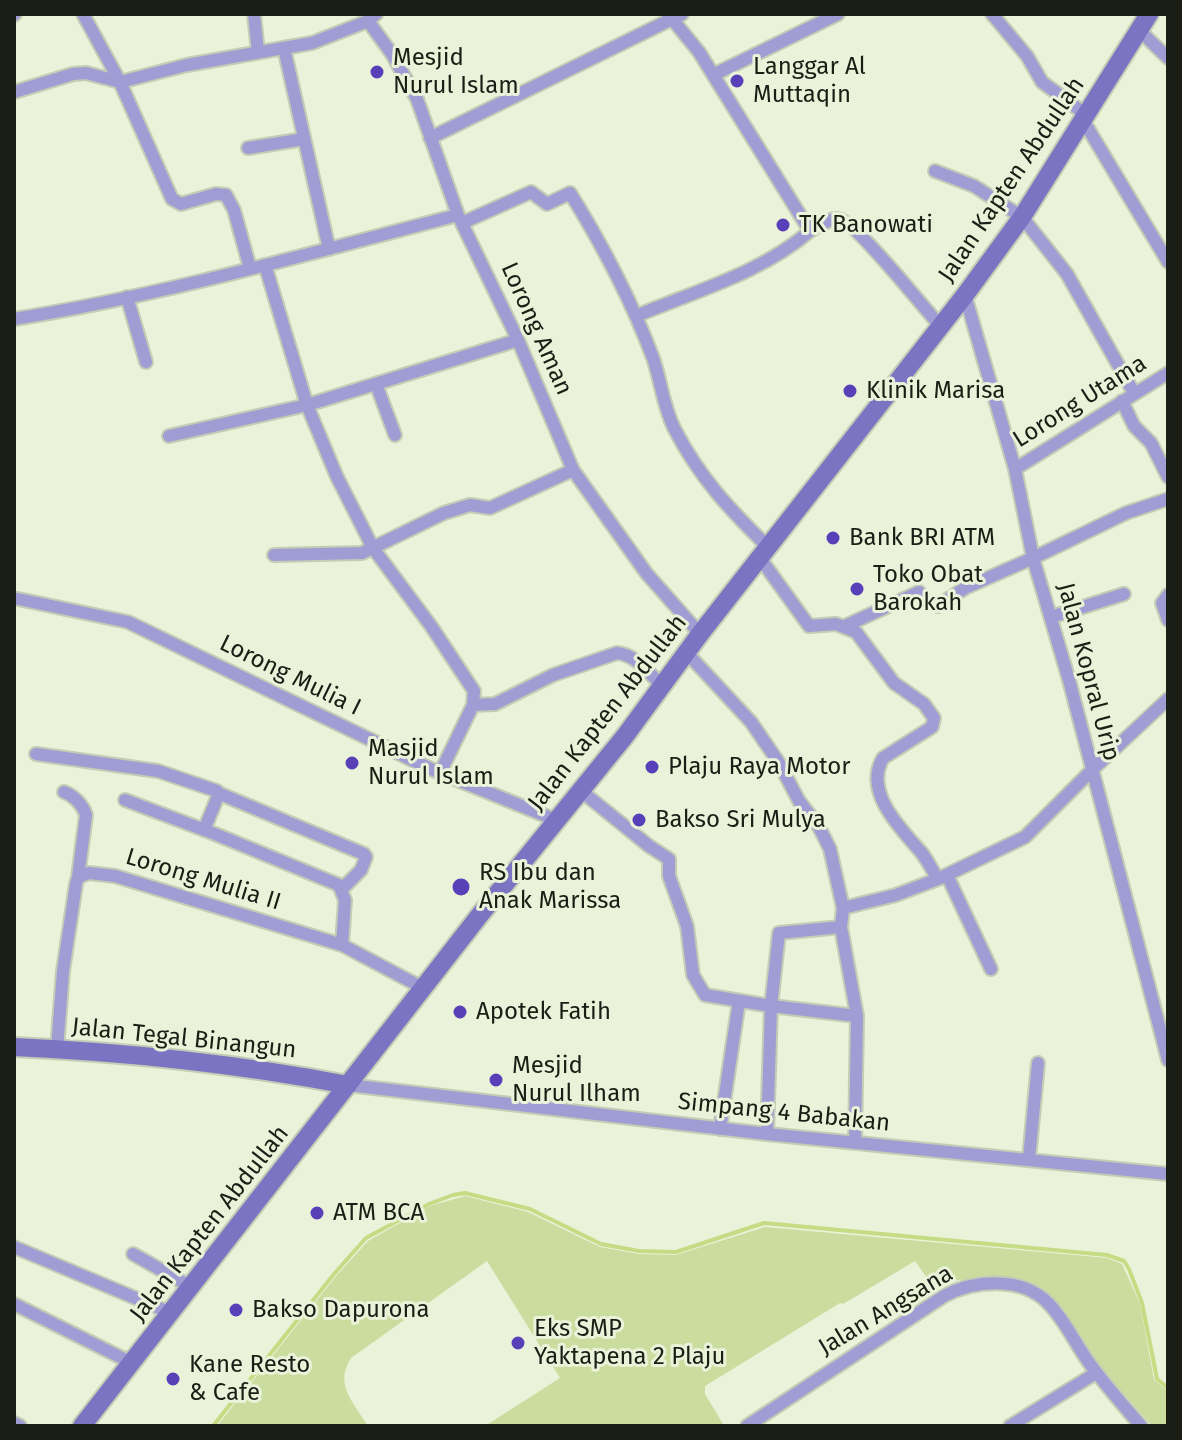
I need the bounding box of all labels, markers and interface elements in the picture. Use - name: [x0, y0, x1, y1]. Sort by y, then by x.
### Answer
- place label: Mesjid Nurul Islam: [393, 44, 519, 100]
- place label: Langgar Al Muttaqin: [753, 53, 866, 109]
- marker: Mesjid Nurul Islam: [368, 63, 386, 81]
- marker: Langgar Al Muttaqin: [728, 72, 746, 90]
- street label: Jalan Kapten Abdullah: [933, 72, 1091, 288]
- place label: TK Banowati: [799, 211, 933, 239]
- marker: TK Banowati: [774, 216, 792, 234]
- street label: Lorong Aman: [494, 258, 578, 400]
- street label: Lorong Utama: [1008, 350, 1152, 454]
- place label: Klinik Marisa: [866, 377, 1005, 405]
- marker: Klinik Marisa: [841, 382, 859, 400]
- place label: Bank BRI ATM: [849, 524, 995, 552]
- marker: Bank BRI ATM: [824, 529, 842, 547]
- place label: Toko Obat Barokah: [873, 561, 983, 617]
- marker: Toko Obat Barokah: [848, 580, 866, 598]
- street label: Jalan Kopral Urip: [1050, 580, 1126, 764]
- street label: Jalan Kapten Abdullah: [522, 609, 694, 817]
- street label: Lorong Mulia I: [215, 629, 365, 723]
- place label: Masjid Nurul Islam: [368, 735, 494, 791]
- place label: Plaju Raya Motor: [668, 753, 851, 781]
- marker: Masjid Nurul Islam: [343, 754, 361, 772]
- marker: Plaju Raya Motor: [643, 758, 661, 776]
- place label: Bakso Sri Mulya: [655, 806, 826, 834]
- marker: Bakso Sri Mulya: [630, 811, 648, 829]
- street label: Lorong Mulia II: [122, 843, 284, 917]
- place label: RS Ibu dan Anak Marissa: [479, 859, 621, 915]
- marker: RS Ibu dan Anak Marissa: [450, 876, 472, 898]
- place label: Apotek Fatih: [476, 998, 611, 1026]
- marker: Apotek Fatih: [451, 1003, 469, 1021]
- street label: Jalan Tegal Binangun: [70, 1013, 298, 1065]
- place label: Mesjid Nurul Ilham: [512, 1052, 641, 1108]
- marker: Mesjid Nurul Ilham: [487, 1071, 505, 1089]
- street label: Simpang 4 Babakan: [676, 1088, 892, 1138]
- street label: Jalan Kapten Abdullah: [124, 1120, 296, 1328]
- place label: ATM BCA: [333, 1199, 424, 1227]
- marker: ATM BCA: [308, 1204, 326, 1222]
- street label: Jalan Angsana: [814, 1260, 958, 1362]
- place label: Bakso Dapurona: [252, 1296, 430, 1324]
- marker: Bakso Dapurona: [227, 1301, 245, 1319]
- place label: Eks SMP Yaktapena 2 Plaju: [534, 1315, 725, 1371]
- marker: Eks SMP Yaktapena 2 Plaju: [509, 1334, 527, 1352]
- place label: Kane Resto & Cafe: [189, 1351, 310, 1407]
- marker: Kane Resto & Cafe: [164, 1370, 182, 1388]

